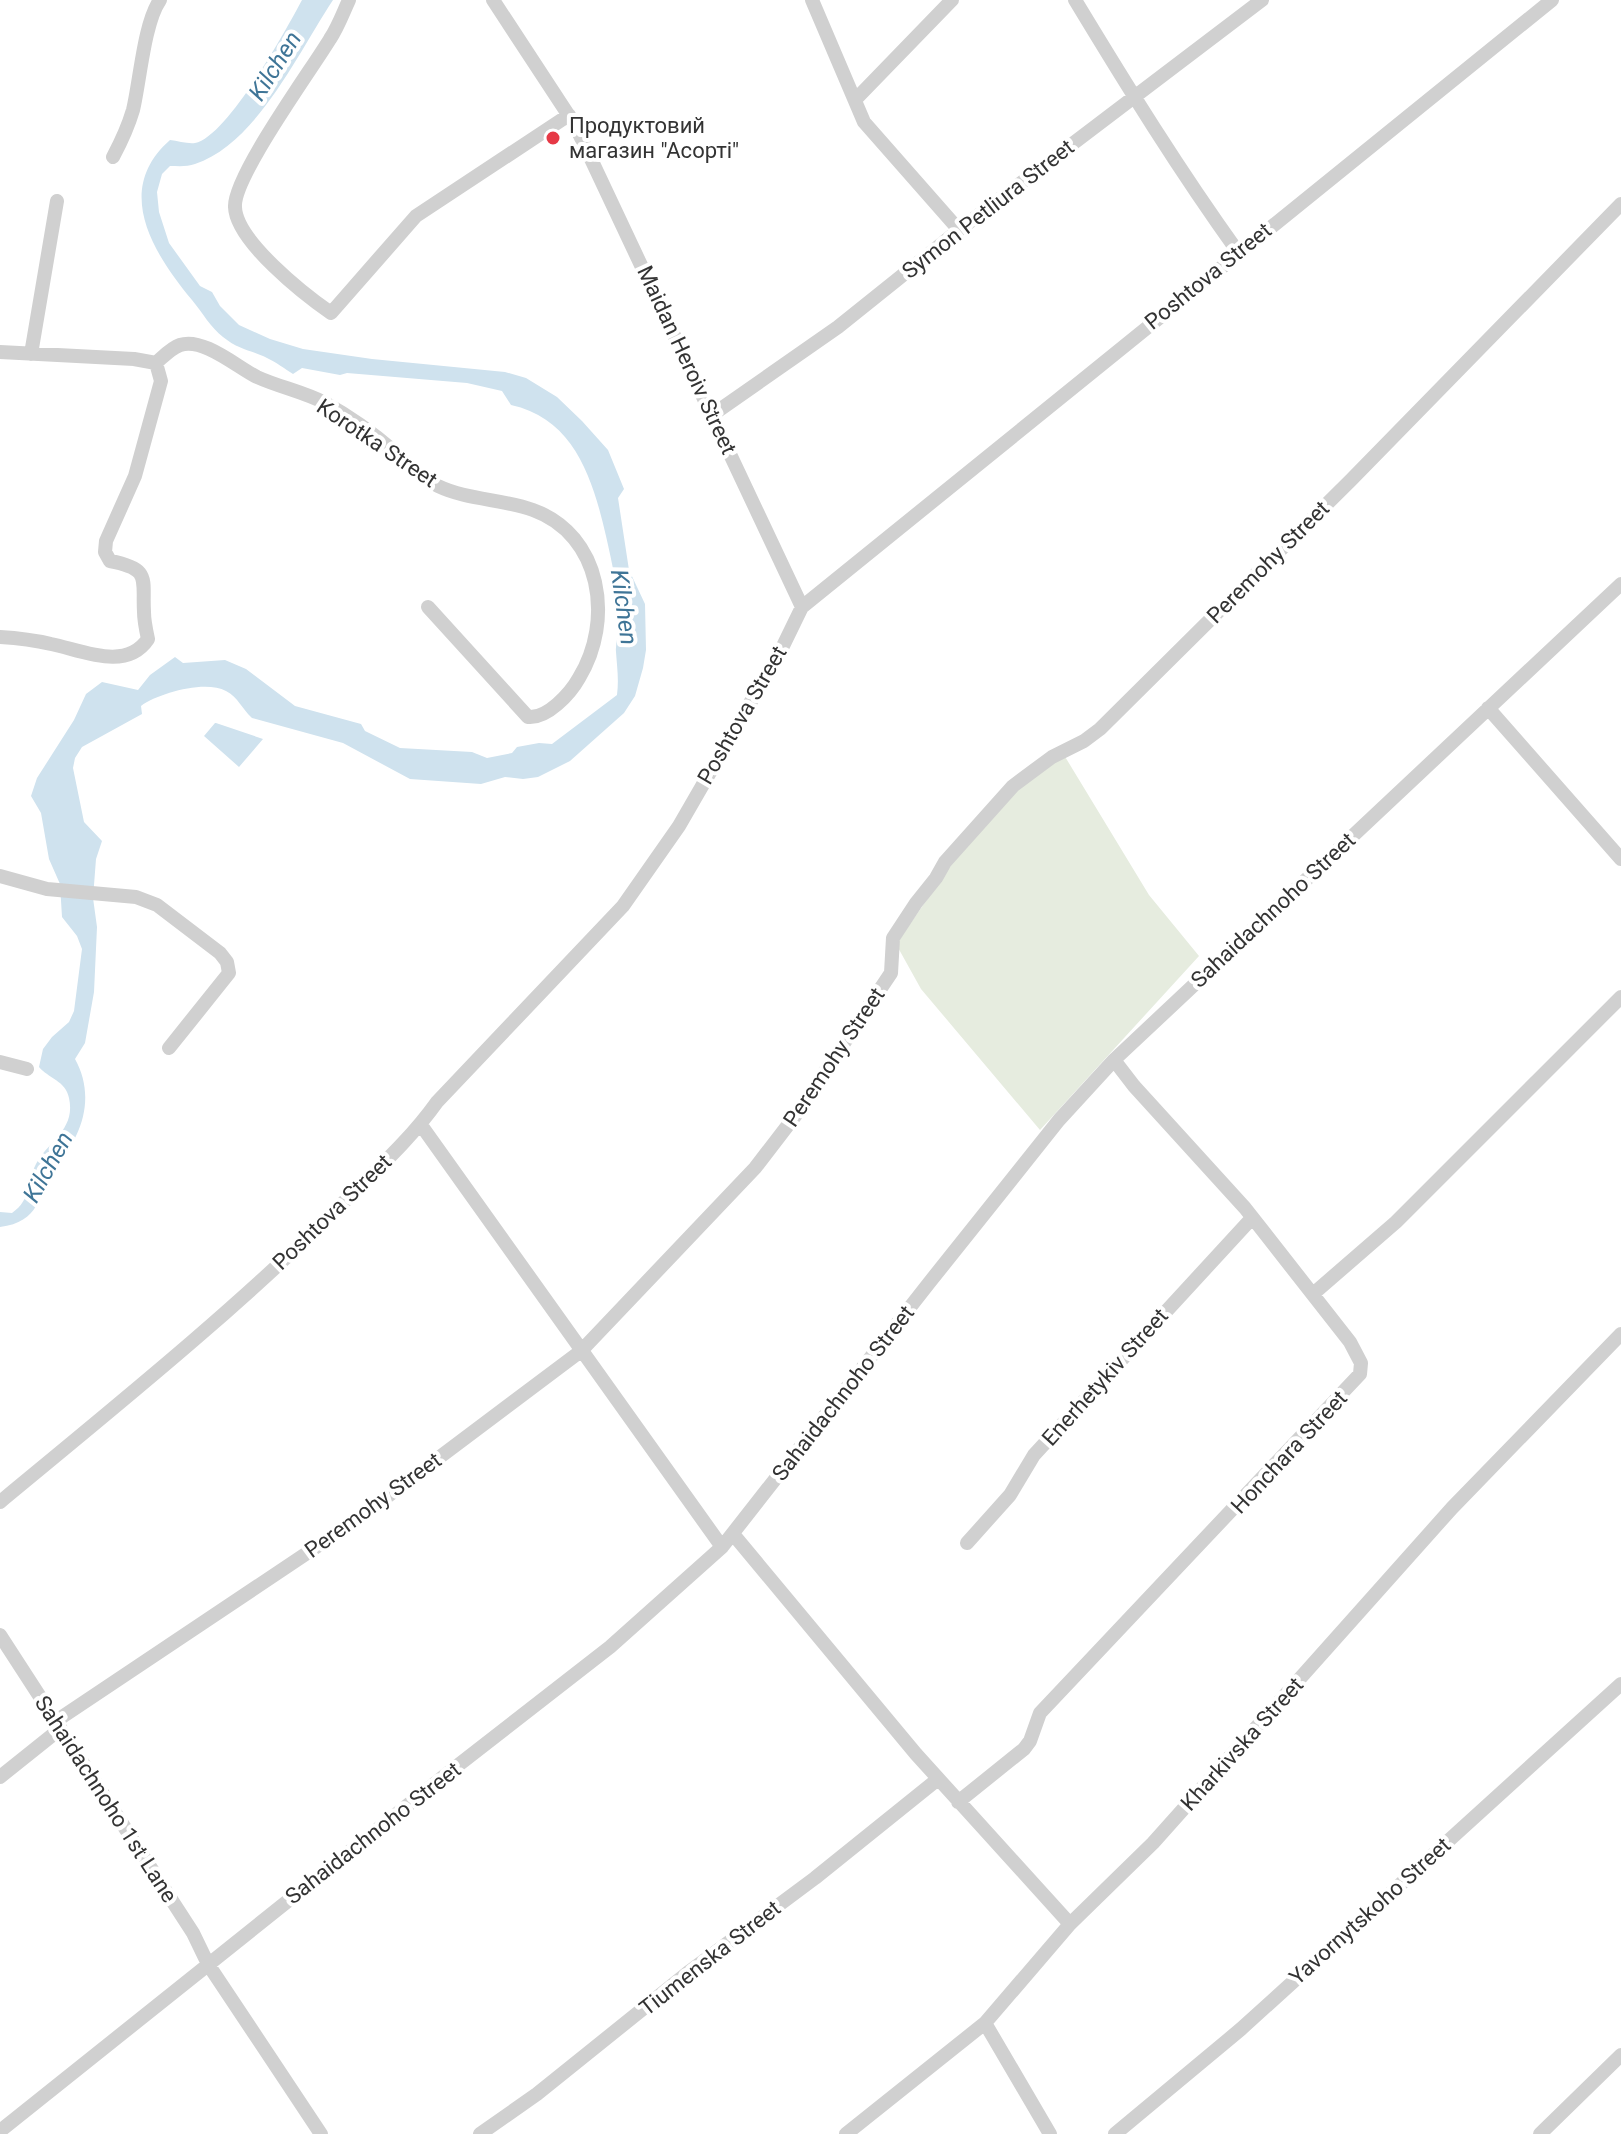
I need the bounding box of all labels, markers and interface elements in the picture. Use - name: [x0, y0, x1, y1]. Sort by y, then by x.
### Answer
- water label: Kilchen: [243, 26, 307, 106]
- place label: Продуктовий магазин "Асорті": [569, 113, 739, 163]
- marker: Продуктовий магазин "Асорті": [544, 129, 562, 147]
- street label: Symon Petliura Street: [897, 134, 1079, 284]
- street label: Poshtova Street: [1140, 217, 1276, 335]
- street label: Maidan Heroiv Street: [632, 262, 742, 458]
- street label: Korotka Street: [312, 394, 442, 492]
- street label: Peremohy Street: [1202, 496, 1334, 628]
- water label: Kilchen: [605, 567, 643, 647]
- street label: Poshtova Street: [692, 642, 792, 788]
- street label: Sahaidachnoho Street: [1186, 827, 1360, 993]
- street label: Peremohy Street: [778, 983, 890, 1131]
- water label: Kilchen: [17, 1127, 79, 1207]
- street label: Poshtova Street: [268, 1149, 396, 1275]
- street label: Sahaidachnoho Street: [767, 1300, 919, 1486]
- street label: Enerhetykiv Street: [1037, 1303, 1173, 1451]
- street label: Honchara Street: [1226, 1386, 1352, 1518]
- street label: Peremohy Street: [300, 1447, 446, 1563]
- street label: Kharkivska Street: [1176, 1672, 1308, 1816]
- street label: Sahaidachnoho 1st Lane: [30, 1691, 182, 1907]
- street label: Sahaidachnoho Street: [280, 1757, 466, 1909]
- street label: Yavornytskoho Street: [1284, 1832, 1456, 1990]
- street label: Tiumenska Street: [635, 1895, 785, 2021]

